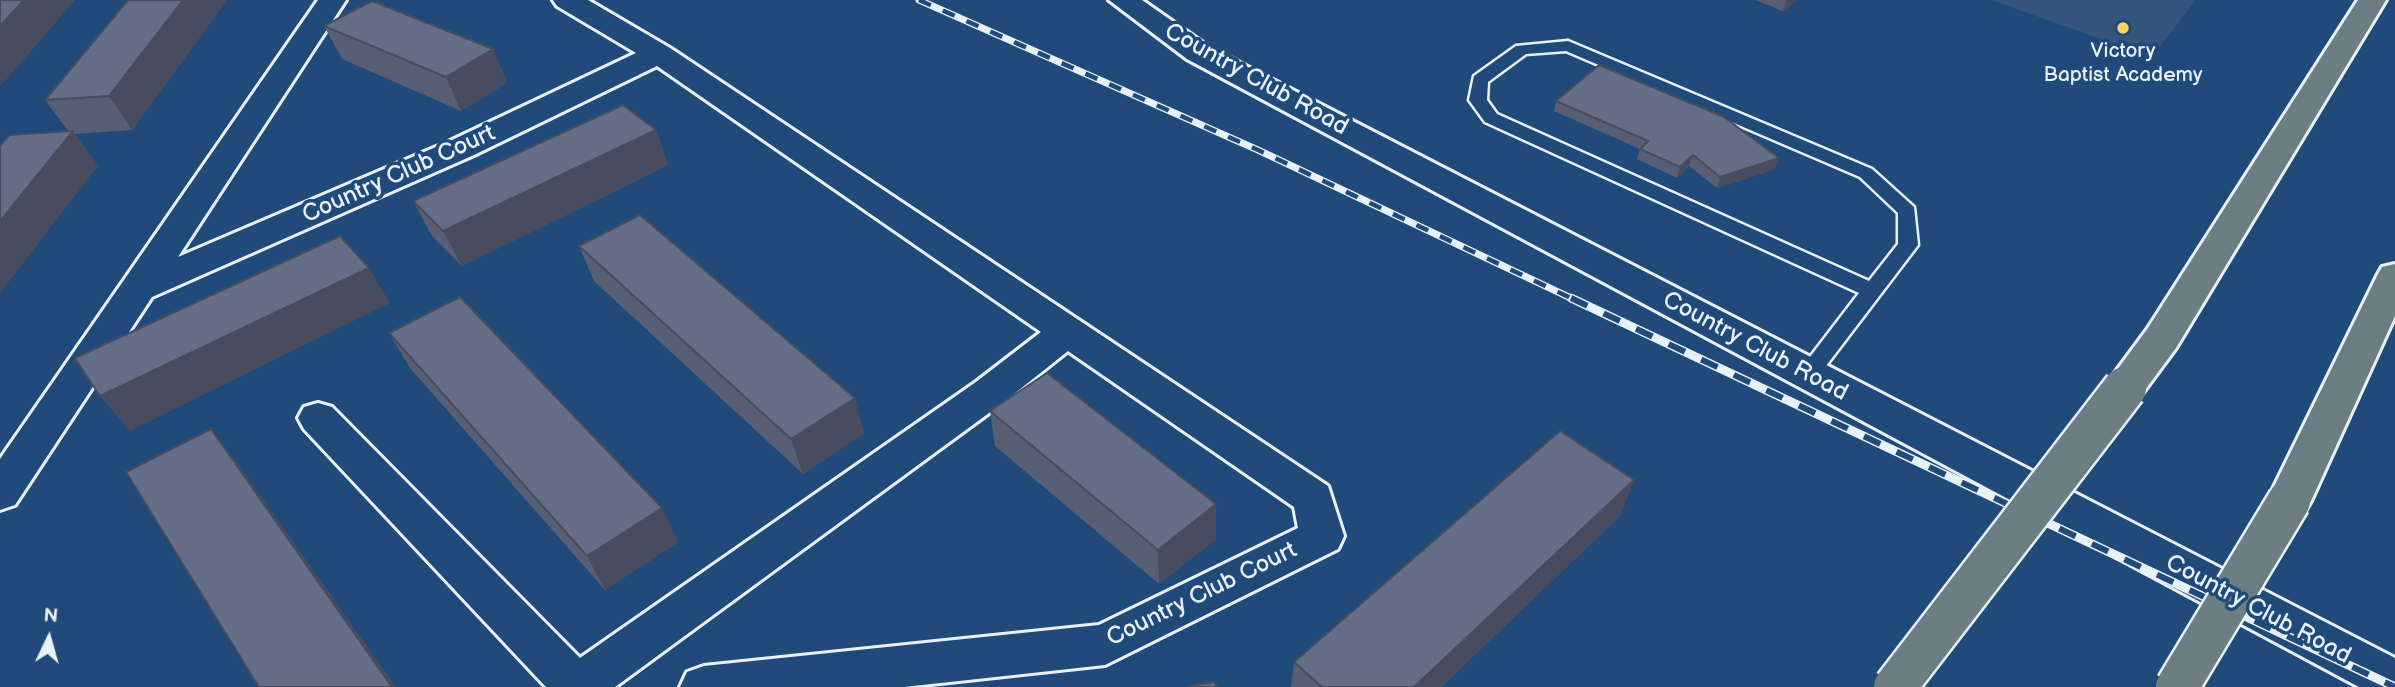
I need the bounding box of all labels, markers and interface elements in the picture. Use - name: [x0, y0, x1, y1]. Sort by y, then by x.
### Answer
- street label: Country Club Road: [1159, 18, 1353, 142]
- marker: Victory Baptist Academy: [2115, 20, 2131, 36]
- place label: Victory Baptist Academy: [2044, 39, 2202, 89]
- street label: Country Club Court: [298, 120, 500, 230]
- street label: Country Club Road: [1657, 286, 1853, 408]
- street label: Country Club Court: [1102, 537, 1302, 653]
- street label: Country Club Road: [2160, 549, 2356, 671]
- north arrow: [14, 603, 84, 673]
- text: N: [43, 605, 59, 629]

